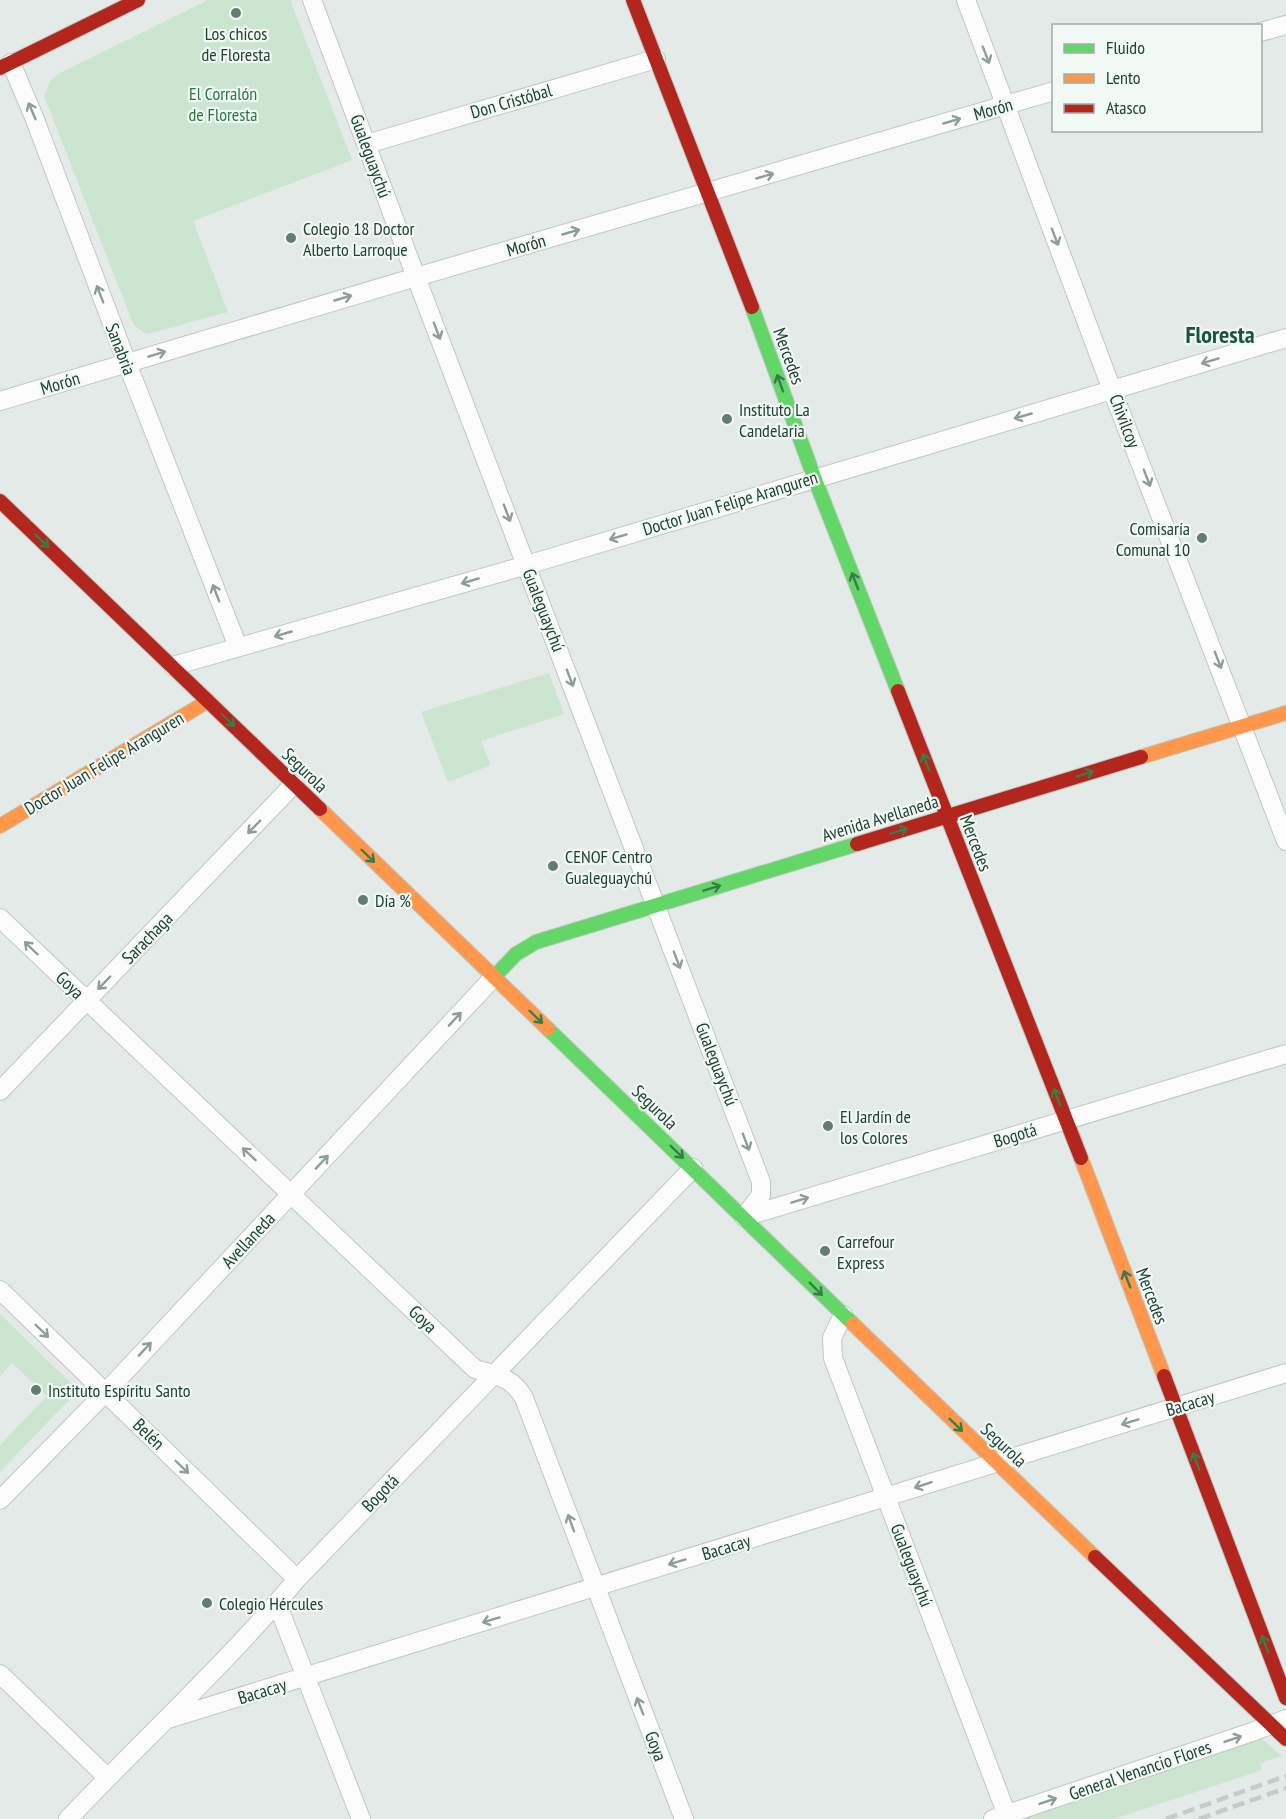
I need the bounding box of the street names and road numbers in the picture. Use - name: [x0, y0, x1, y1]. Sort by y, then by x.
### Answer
- street label: Don Cristóbal: [468, 78, 555, 124]
- street label: Morón: [971, 92, 1015, 126]
- street label: Gualeguaychú: [345, 111, 397, 201]
- street label: Morón: [504, 228, 548, 262]
- street label: Sanabria: [101, 320, 141, 378]
- street label: Mercedes: [768, 324, 810, 388]
- street label: Morón: [38, 366, 82, 400]
- street label: Chivilcoy: [1104, 391, 1146, 451]
- street label: Doctor Juan Felipe Aranguren: [640, 465, 820, 541]
- street label: Gualeguaychú: [518, 565, 570, 655]
- street label: Doctor Juan Felipe Aranguren: [20, 706, 188, 820]
- street label: Segurola: [277, 743, 333, 797]
- street label: Avenida Avellaneda: [819, 789, 941, 847]
- street label: Mercedes: [955, 811, 997, 875]
- street label: Sarachaga: [117, 907, 177, 969]
- street label: Goya: [51, 966, 89, 1004]
- street label: Gualeguaychú: [691, 1019, 743, 1109]
- street label: Segurola: [627, 1080, 683, 1134]
- street label: Bogotá: [991, 1118, 1039, 1152]
- street label: Avellaneda: [216, 1207, 280, 1273]
- street label: Mercedes: [1131, 1264, 1173, 1328]
- street label: Goya: [404, 1300, 442, 1338]
- street label: Bacacay: [1163, 1385, 1217, 1421]
- street label: Belén: [128, 1413, 170, 1455]
- street label: Segurola: [976, 1418, 1032, 1472]
- street label: Bogotá: [356, 1469, 404, 1517]
- street label: Gualeguaychú: [886, 1520, 938, 1610]
- street label: Bacacay: [699, 1529, 753, 1565]
- street label: Bacacay: [235, 1673, 289, 1709]
- street label: Goya: [640, 1728, 672, 1764]
- street label: General Venancio Flores: [1066, 1735, 1214, 1805]

